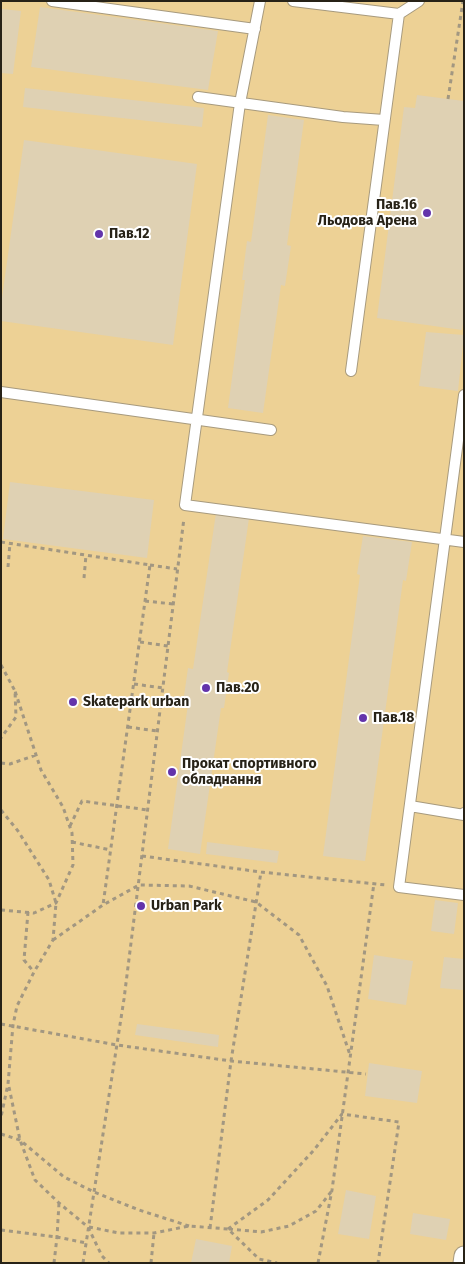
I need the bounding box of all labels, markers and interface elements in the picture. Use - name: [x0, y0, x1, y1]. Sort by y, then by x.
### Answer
- place label: Пав.16 Льодова Арена: [318, 197, 417, 230]
- marker: Пав.16 Льодова Арена: [421, 207, 433, 219]
- place label: Пав.12: [109, 226, 149, 242]
- marker: Пав.12: [93, 228, 105, 240]
- place label: Пав.20: [216, 680, 260, 696]
- marker: Пав.20: [200, 682, 212, 694]
- place label: Skatepark urban: [83, 694, 189, 710]
- marker: Skatepark urban: [67, 696, 79, 708]
- place label: Пав.18: [373, 710, 414, 726]
- marker: Пав.18: [357, 712, 369, 724]
- place label: Прокат спортивного обладнання: [182, 756, 317, 789]
- marker: Прокат спортивного обладнання: [166, 766, 178, 778]
- place label: Urban Park: [151, 898, 222, 914]
- marker: Urban Park: [135, 900, 147, 912]

